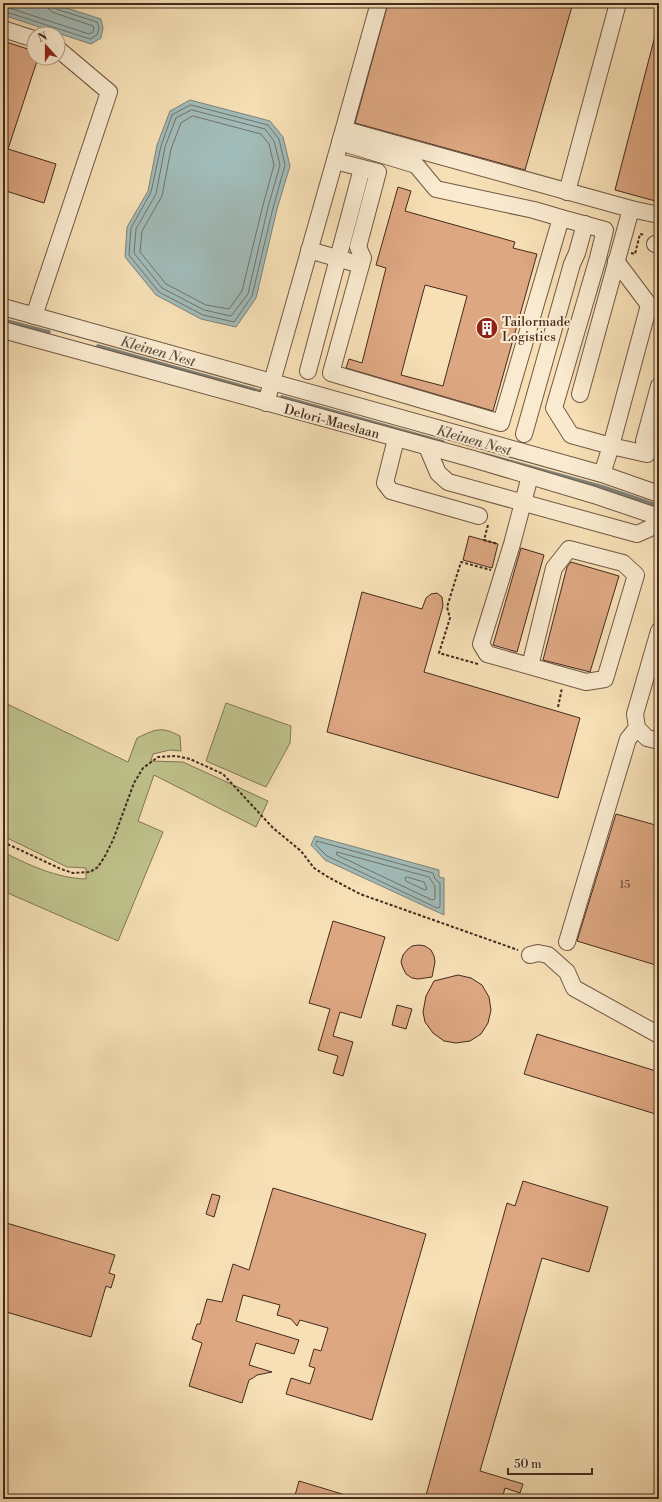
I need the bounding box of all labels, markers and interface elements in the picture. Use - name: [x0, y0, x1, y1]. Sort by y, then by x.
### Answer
- north arrow: [26, 26, 66, 66]
- text: N: [36, 29, 50, 46]
- place label: Tailormade Logistics: [502, 314, 571, 345]
- building icon: Tailormade Logistics: [474, 315, 500, 341]
- water label: Kleinen Nest: [118, 333, 198, 371]
- street label: Delori-Maeslaan: [282, 402, 381, 442]
- water label: Kleinen Nest: [434, 422, 514, 460]
- house number: 15: [620, 878, 630, 892]
- scale bar: [508, 1450, 592, 1476]
- text: 50 m: [514, 1457, 542, 1472]

